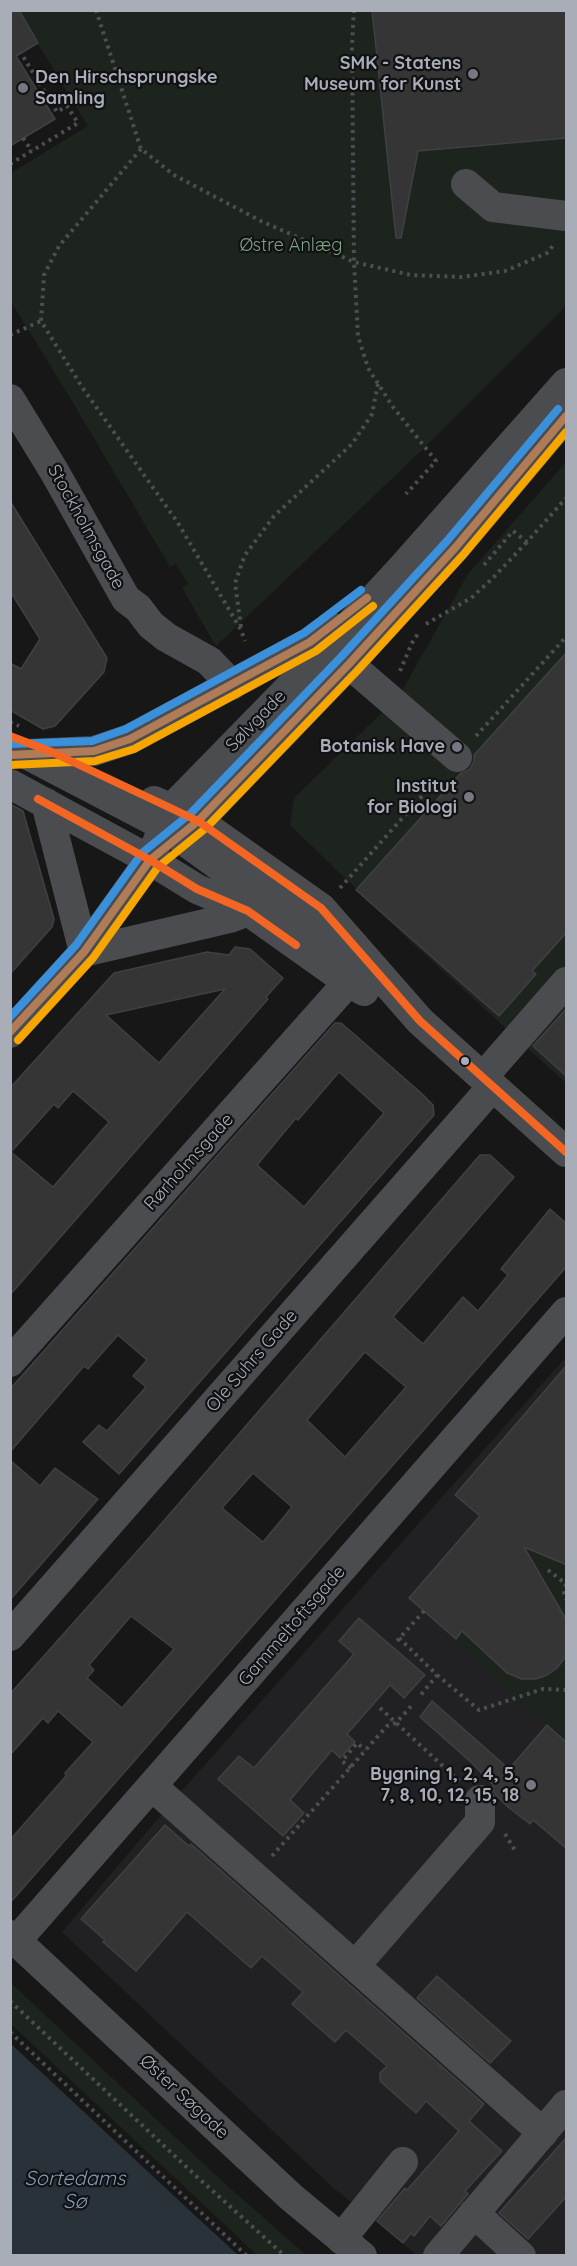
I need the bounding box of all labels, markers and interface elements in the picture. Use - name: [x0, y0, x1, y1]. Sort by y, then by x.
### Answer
- place label: SMK - Statens Museum for Kunst: [304, 53, 461, 96]
- place label: Den Hirschsprungske Samling: [35, 67, 218, 110]
- marker: SMK - Statens Museum for Kunst: [466, 67, 480, 81]
- marker: Den Hirschsprungske Samling: [16, 81, 30, 95]
- park label: Østre Anlæg: [240, 235, 342, 257]
- street label: Stockholmsgade: [43, 461, 129, 593]
- street label: Sølvgade: [221, 686, 291, 756]
- place label: Botanisk Have: [320, 736, 445, 758]
- marker: Botanisk Have: [450, 740, 464, 754]
- place label: Institut for Biologi: [367, 776, 457, 818]
- marker: Institut for Biologi: [462, 790, 476, 804]
- unlabelled marker: [459, 1055, 471, 1067]
- street label: Rørholmsgade: [140, 1109, 238, 1215]
- street label: Ole Suhrs Gade: [202, 1305, 302, 1417]
- street label: Gammeltoftsgade: [234, 1561, 350, 1691]
- place label: Bygning 1, 2, 4, 5, 7, 8, 10, 12, 15, 18: [370, 1764, 519, 1806]
- marker: Bygning 1, 2, 4, 5, 7, 8, 10, 12, 15, 18: [524, 1778, 538, 1792]
- street label: Øster Søgade: [135, 2050, 233, 2144]
- water label: Sortedams Sø: [25, 2167, 125, 2214]

